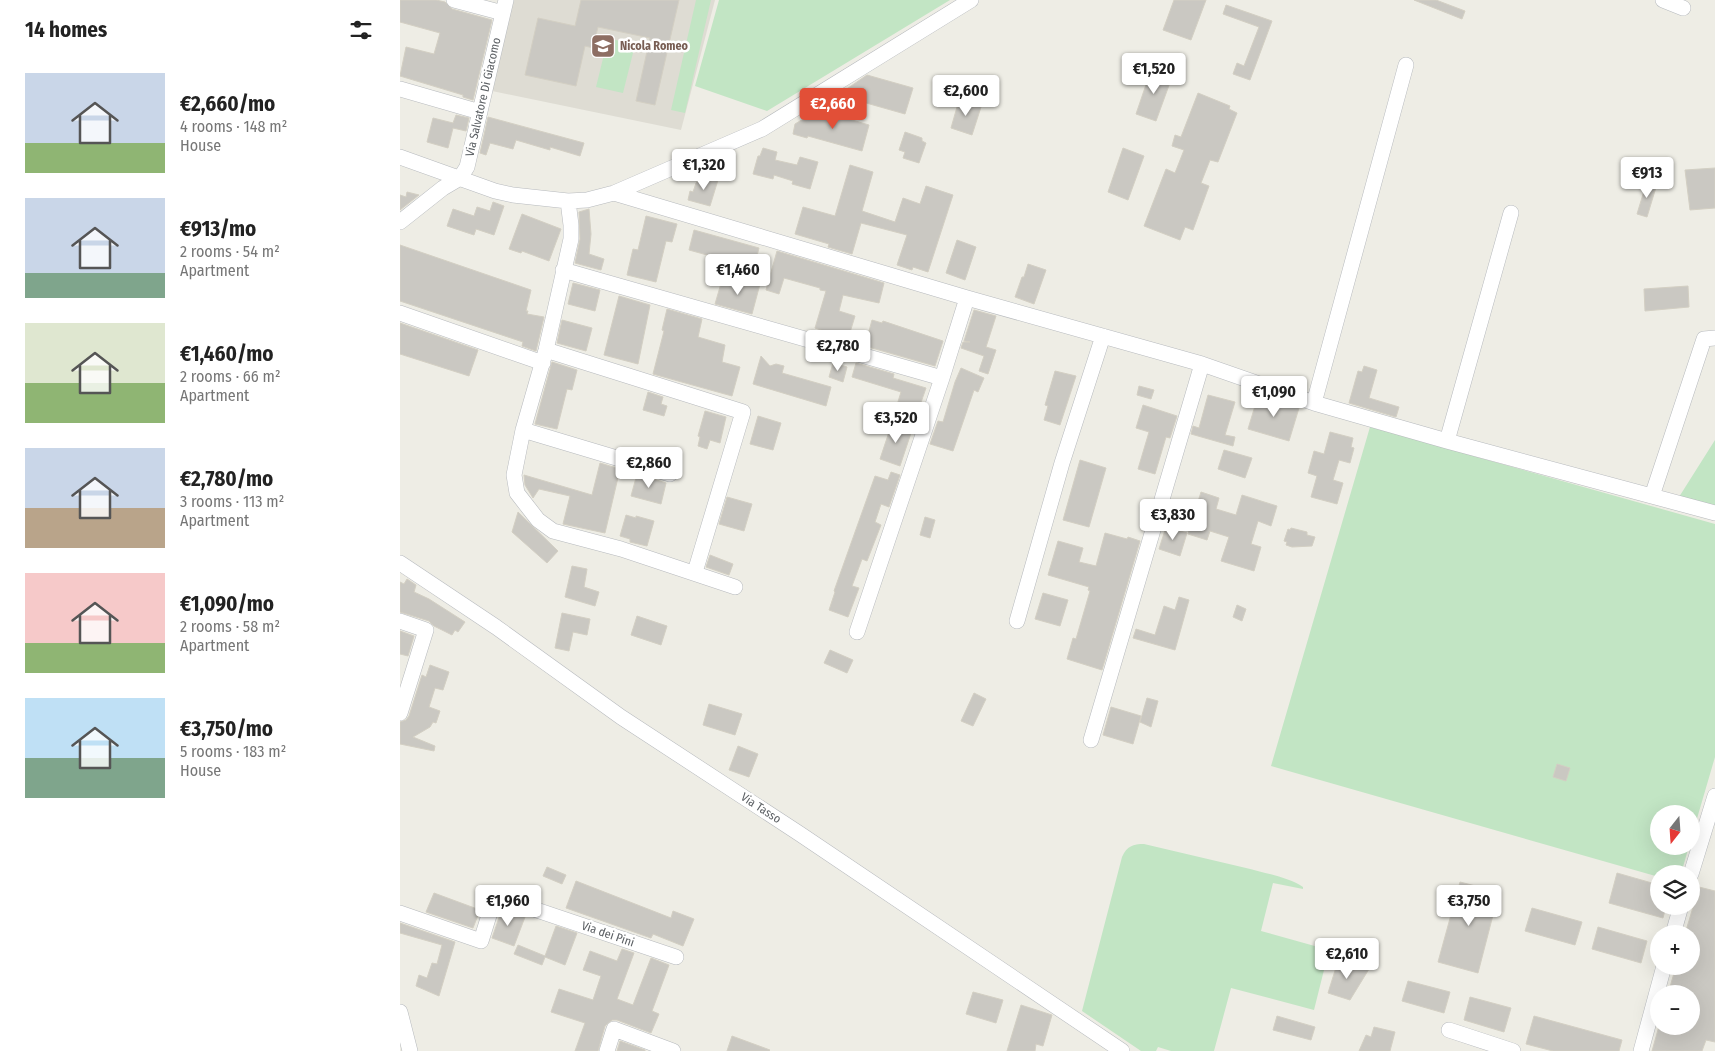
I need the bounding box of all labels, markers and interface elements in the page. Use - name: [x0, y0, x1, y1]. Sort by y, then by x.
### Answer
- icon: filters: [347, 16, 375, 44]
- text: 14 homes: [25, 17, 107, 43]
- school or university icon: Nicola Romeo: [590, 33, 616, 59]
- street label: Via Salvatore Di Giacomo: [462, 36, 504, 158]
- place label: Nicola Romeo: [620, 39, 689, 53]
- pin: €1,520: [1113, 52, 1195, 95]
- text: €1,520: [1133, 59, 1175, 78]
- pin: €2,600: [925, 74, 1007, 117]
- text: €2,600: [943, 81, 989, 100]
- pin: €2,660: [792, 88, 874, 130]
- text: €2,660/mo: [180, 91, 275, 117]
- icon: home: [65, 93, 125, 153]
- text: €2,660: [811, 94, 855, 113]
- text: 4 rooms · 148 m²: [180, 117, 287, 136]
- text: House: [180, 136, 221, 155]
- pin: €1,320: [663, 148, 745, 191]
- text: €1,320: [683, 155, 725, 174]
- pin: €913: [1617, 156, 1677, 199]
- text: €913: [1632, 163, 1662, 182]
- text: €913/mo: [180, 216, 256, 242]
- icon: home: [65, 218, 125, 278]
- text: 2 rooms · 54 m²: [180, 242, 280, 261]
- pin: €1,460: [697, 254, 779, 296]
- text: €1,460: [716, 260, 760, 279]
- text: Apartment: [180, 261, 249, 280]
- pin: €2,780: [797, 330, 879, 372]
- text: €2,780: [816, 336, 860, 355]
- text: €1,460/mo: [180, 341, 273, 367]
- icon: home: [65, 343, 125, 403]
- text: 2 rooms · 66 m²: [180, 367, 280, 386]
- pin: €1,090: [1233, 376, 1315, 418]
- text: €1,090: [1252, 382, 1296, 401]
- text: Apartment: [180, 386, 249, 405]
- pin: €3,520: [855, 402, 937, 444]
- text: €3,520: [874, 408, 918, 427]
- pin: €2,860: [608, 446, 690, 489]
- text: €2,860: [627, 453, 672, 472]
- text: €2,780/mo: [180, 466, 273, 492]
- icon: home: [65, 468, 125, 528]
- text: 3 rooms · 113 m²: [180, 492, 284, 511]
- pin: €3,830: [1132, 498, 1214, 541]
- text: €3,830: [1151, 505, 1195, 524]
- text: Apartment: [180, 511, 249, 530]
- text: €1,090/mo: [180, 591, 274, 617]
- icon: home: [65, 593, 125, 653]
- text: 2 rooms · 58 m²: [180, 617, 280, 636]
- text: Apartment: [180, 636, 249, 655]
- text: €3,750/mo: [180, 716, 273, 742]
- icon: home: [65, 718, 125, 778]
- text: 5 rooms · 183 m²: [180, 742, 286, 761]
- text: House: [180, 761, 221, 780]
- street label: Via Tasso: [738, 790, 784, 826]
- north arrow: [1650, 805, 1700, 855]
- map controls: [1650, 805, 1700, 1035]
- button: layers: [1650, 865, 1700, 915]
- pin: €1,960: [467, 884, 549, 927]
- pin: €3,750: [1428, 884, 1510, 927]
- text: €1,960: [486, 891, 530, 910]
- text: €3,750: [1447, 891, 1491, 910]
- street label: Via dei Pini: [580, 918, 636, 950]
- button: +: [1650, 925, 1700, 975]
- pin: €2,610: [1306, 938, 1388, 980]
- text: €2,610: [1326, 944, 1368, 963]
- button: −: [1650, 985, 1700, 1035]

